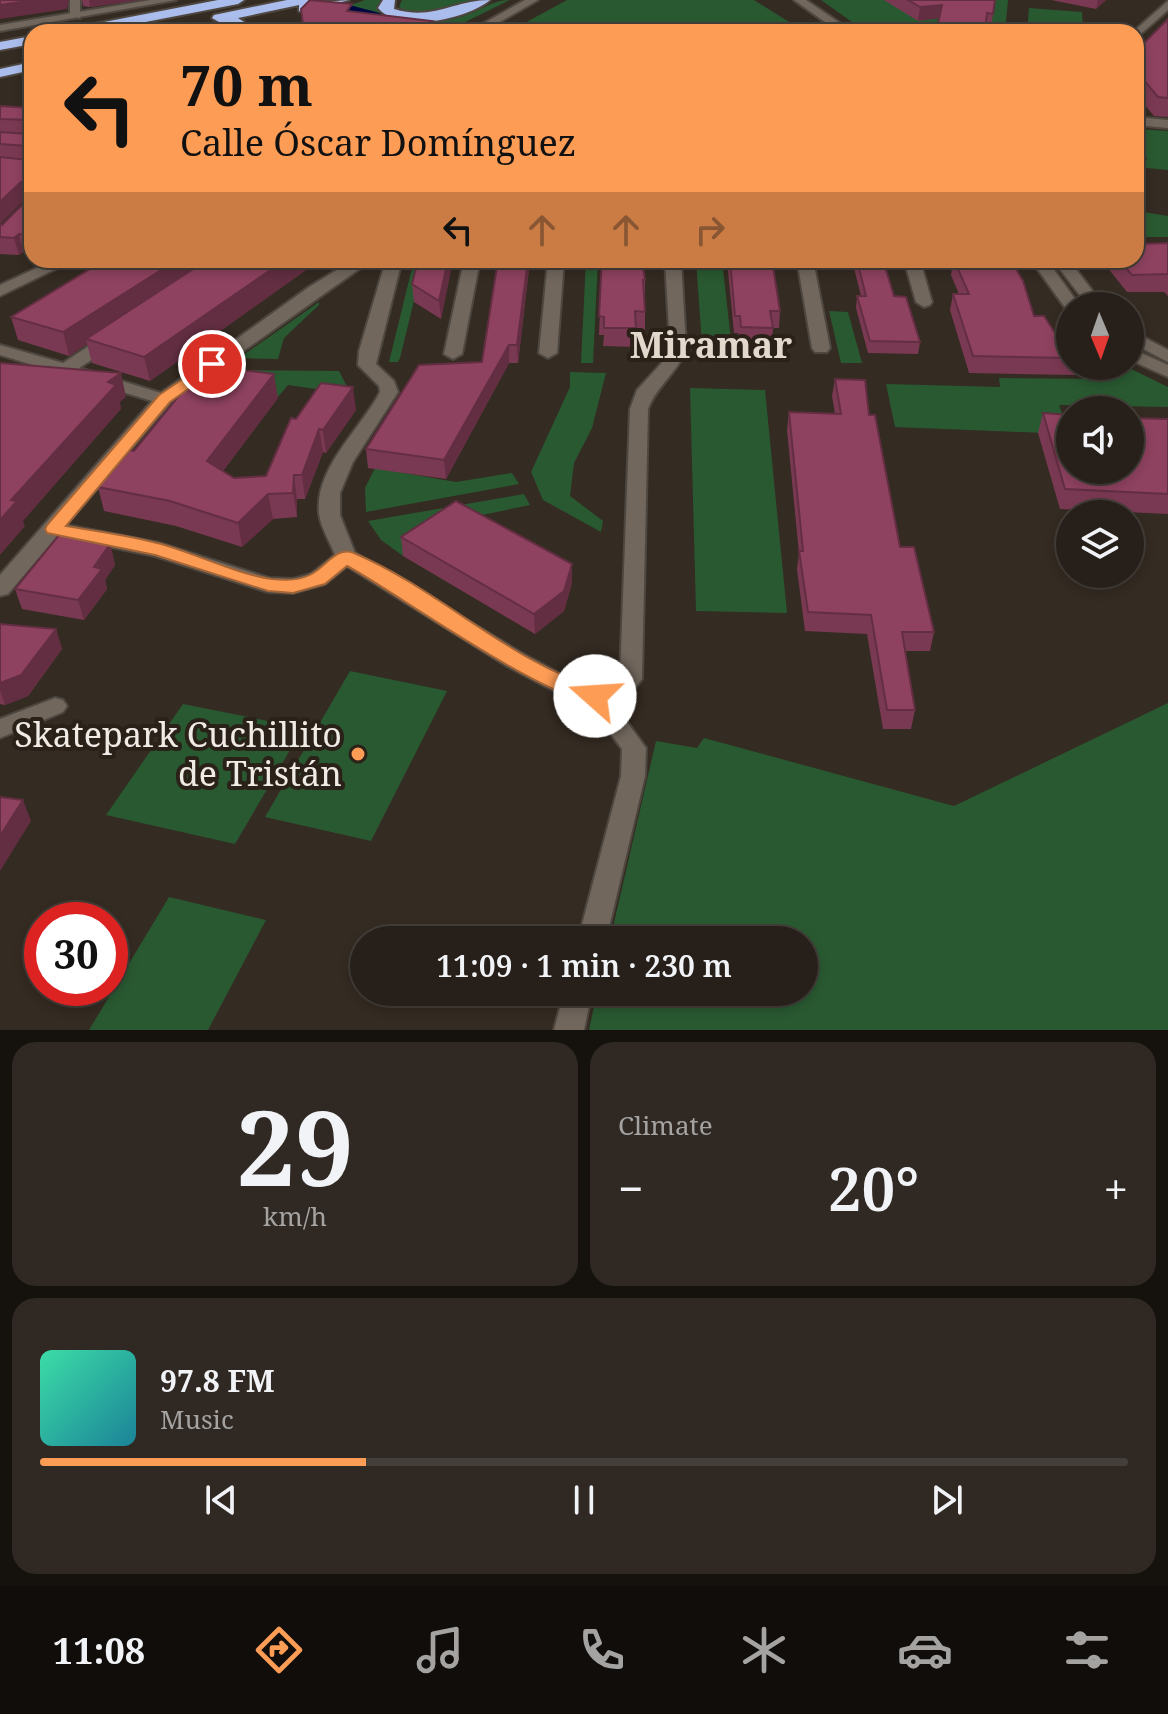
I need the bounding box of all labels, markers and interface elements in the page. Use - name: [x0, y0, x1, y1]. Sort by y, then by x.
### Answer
- text: 70 m: [180, 46, 313, 122]
- icon: left: [48, 56, 152, 160]
- text: Calle Óscar Domínguez: [180, 118, 576, 167]
- icon: left: [436, 208, 480, 252]
- icon: ahead: [520, 208, 564, 252]
- icon: ahead: [604, 208, 648, 252]
- icon: right: [688, 208, 732, 252]
- north arrow: [1056, 292, 1144, 380]
- map controls: [1056, 292, 1144, 588]
- district label: Miramar: [630, 320, 792, 369]
- pin: [178, 330, 246, 398]
- icon: arrive: [190, 342, 234, 386]
- button: sound: [1056, 396, 1144, 484]
- button: layers: [1056, 500, 1144, 588]
- position arrow: [553, 654, 637, 738]
- place label: Skatepark Cuchillito de Tristán: [14, 711, 342, 796]
- marker: Skatepark Cuchillito de Tristán: [349, 745, 367, 763]
- speed limit sign: 30: [24, 902, 128, 1006]
- text: 11:09 · 1 min · 230 m: [436, 945, 732, 986]
- text: 29: [236, 1075, 354, 1216]
- text: Climate: [618, 1107, 713, 1143]
- text: 20°: [828, 1147, 919, 1229]
- text: −: [618, 1158, 643, 1218]
- text: +: [1103, 1158, 1128, 1218]
- text: km/h: [263, 1198, 327, 1234]
- text: 97.8 FM: [160, 1360, 275, 1401]
- text: Music: [160, 1401, 234, 1437]
- icon: previous: [199, 1478, 243, 1522]
- icon: pause: [562, 1478, 606, 1522]
- icon: next: [925, 1478, 969, 1522]
- icon: directions: [251, 1622, 307, 1678]
- icon: music: [412, 1622, 468, 1678]
- icon: phone: [574, 1622, 630, 1678]
- icon: climate: [736, 1622, 792, 1678]
- icon: car: [897, 1622, 953, 1678]
- icon: filters: [1059, 1622, 1115, 1678]
- text: 11:08: [53, 1626, 145, 1675]

